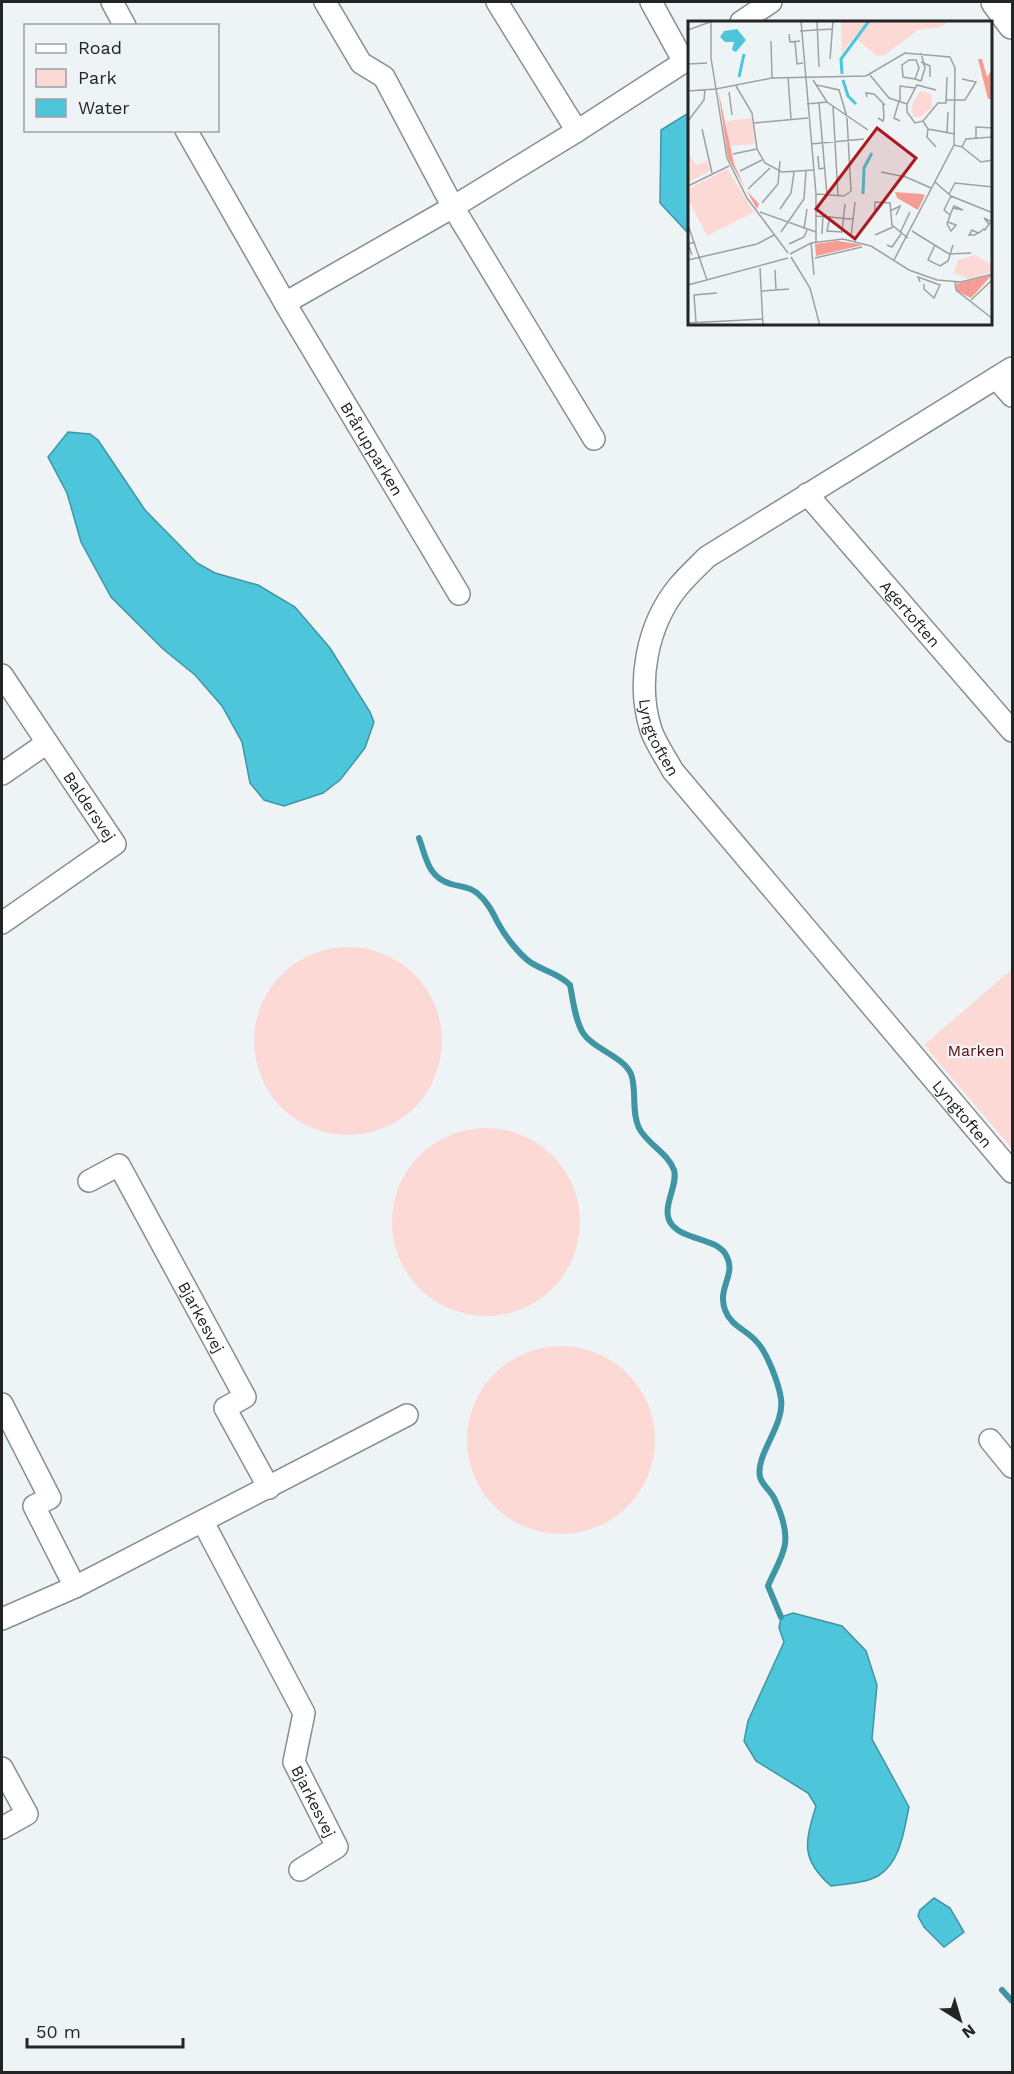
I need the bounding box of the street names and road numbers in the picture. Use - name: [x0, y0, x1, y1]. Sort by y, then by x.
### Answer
- street label: Brårupparken: [336, 399, 407, 499]
- street label: Agertoften: [876, 577, 944, 651]
- street label: Lyngtoften: [635, 698, 683, 779]
- street label: Baldersvej: [59, 768, 120, 845]
- street label: Lyngtoften: [928, 1076, 996, 1152]
- street label: Bjarkesvej: [174, 1278, 228, 1356]
- street label: Bjarkesvej: [287, 1762, 340, 1841]

